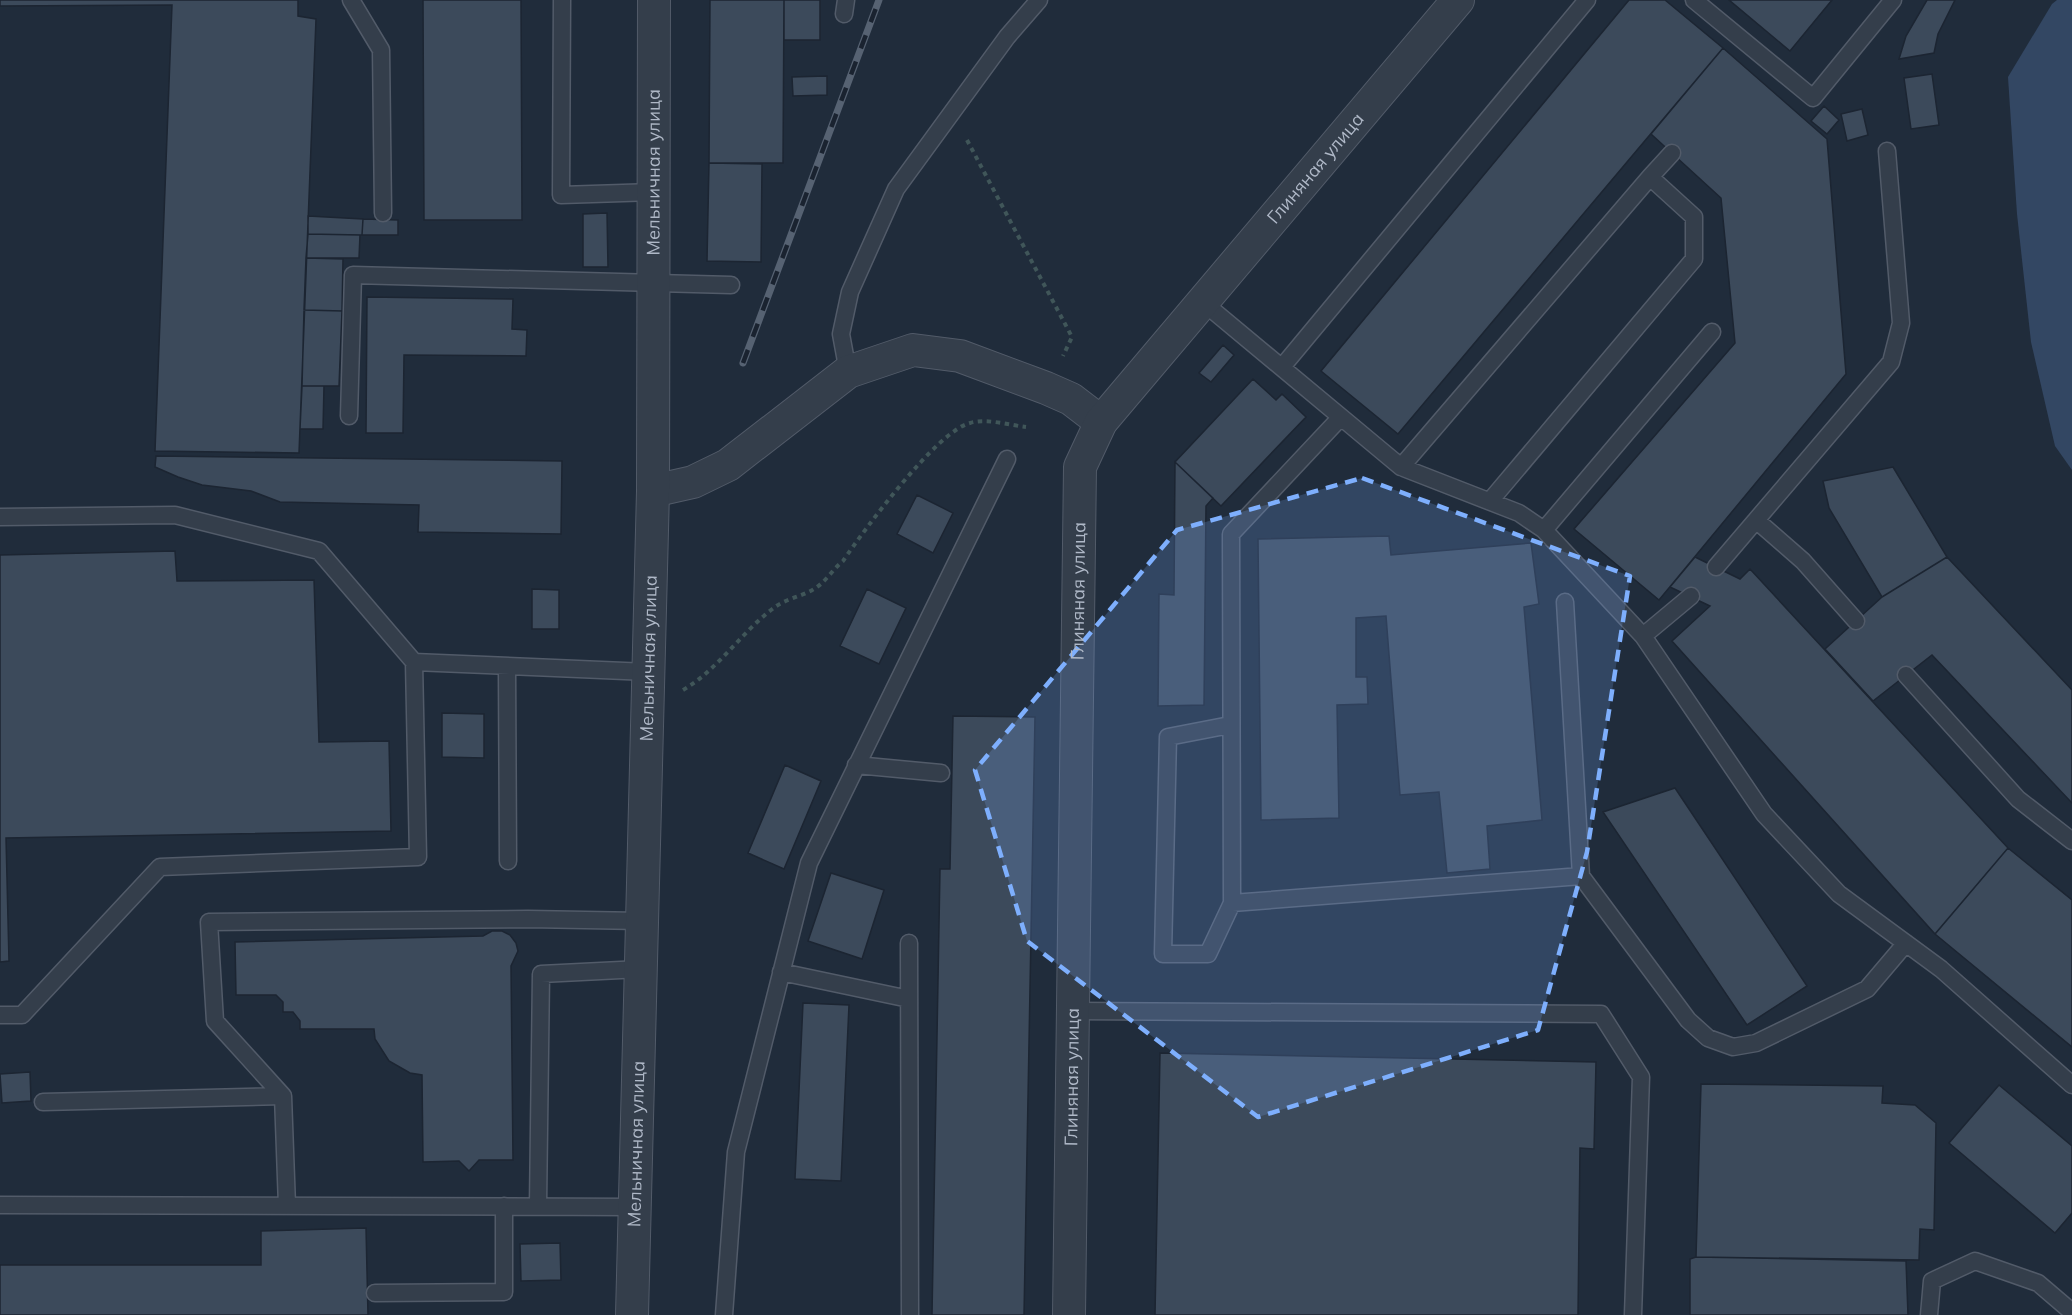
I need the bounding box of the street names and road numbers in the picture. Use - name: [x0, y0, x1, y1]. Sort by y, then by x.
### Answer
- street label: Мельничная улица: [641, 89, 665, 255]
- street label: Глиняная улица: [1262, 108, 1369, 228]
- street label: Глиняная улица: [1065, 522, 1090, 660]
- street label: Мельничная улица: [635, 575, 662, 742]
- street label: Глиняная улица: [1059, 1008, 1084, 1146]
- street label: Мельничная улица: [622, 1061, 649, 1227]

